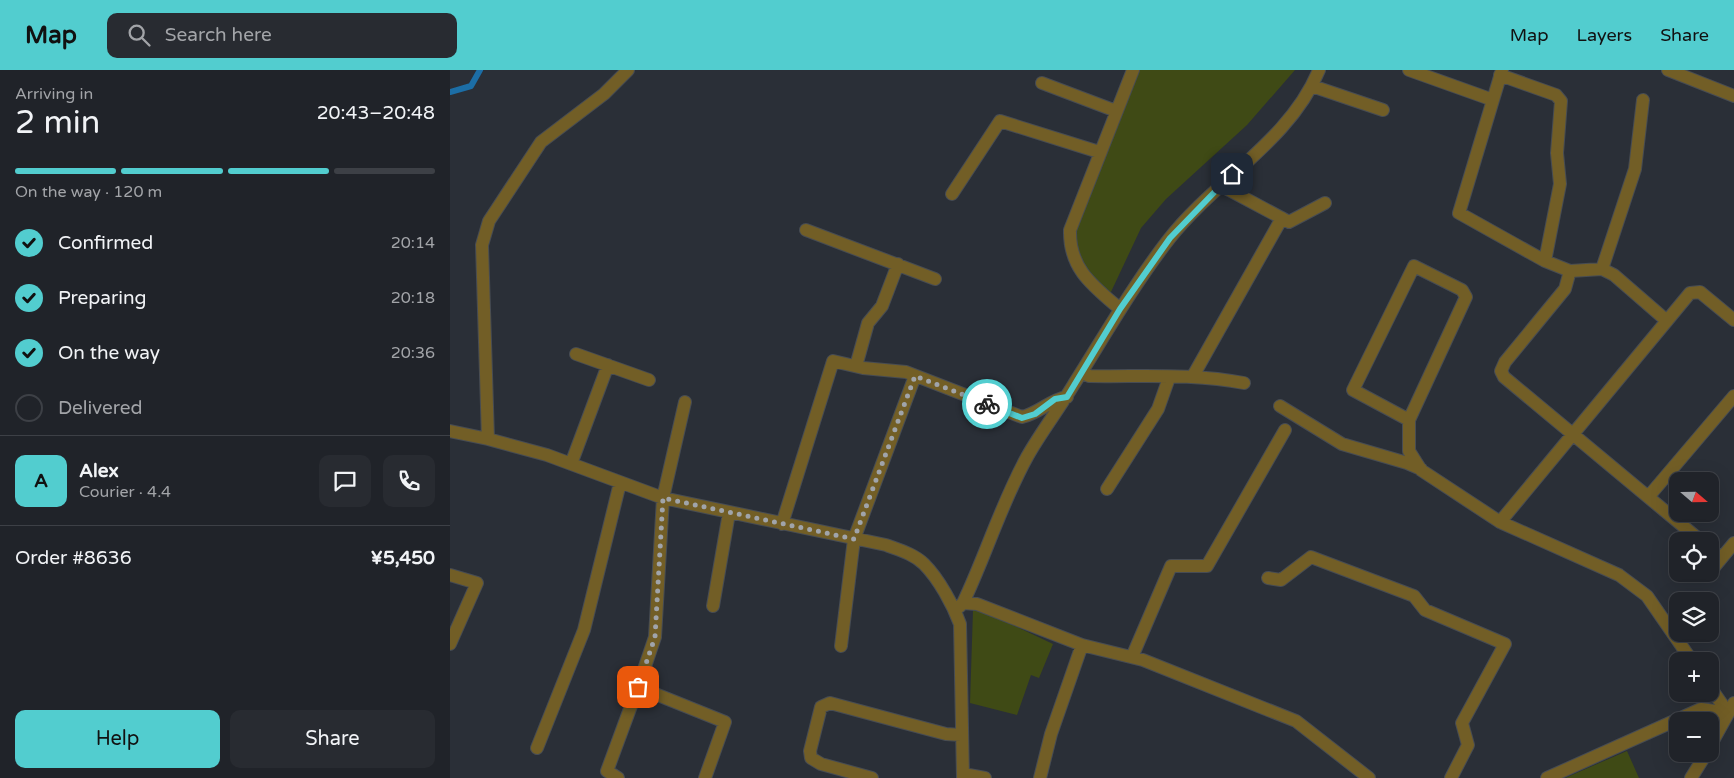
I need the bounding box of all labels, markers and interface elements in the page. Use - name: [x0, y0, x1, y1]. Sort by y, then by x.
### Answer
- search box: [107, 13, 457, 58]
- text: Map: [25, 21, 77, 50]
- icon: search: [125, 21, 153, 49]
- text: Search here: [165, 24, 272, 46]
- text: Map: [1510, 24, 1549, 46]
- text: Layers: [1577, 24, 1632, 46]
- text: Share: [1660, 24, 1709, 46]
- text: Arriving in: [15, 84, 93, 104]
- text: 20:43–20:48: [317, 102, 435, 124]
- text: 2 min: [15, 104, 100, 142]
- pin: [1211, 153, 1253, 195]
- icon: home: [1218, 160, 1246, 188]
- text: On the way · 120 m: [15, 182, 162, 202]
- icon: check: [15, 229, 43, 257]
- text: Confirmed: [58, 232, 153, 254]
- text: 20:14: [391, 233, 435, 253]
- icon: check: [15, 284, 43, 312]
- text: Preparing: [58, 287, 147, 309]
- text: 20:18: [391, 288, 435, 308]
- icon: check: [15, 339, 43, 367]
- text: On the way: [58, 342, 160, 364]
- text: 20:36: [391, 343, 435, 363]
- courier: [962, 379, 1012, 429]
- icon: bike: [973, 390, 1001, 418]
- text: Delivered: [58, 397, 143, 419]
- button: chat: [319, 455, 371, 507]
- button: phone: [383, 455, 435, 507]
- text: Alex: [79, 460, 119, 482]
- text: A: [34, 470, 48, 492]
- north arrow: [1669, 472, 1719, 522]
- map controls: [1669, 472, 1719, 762]
- text: Courier · 4.4: [79, 482, 171, 502]
- button: locate: [1669, 532, 1719, 582]
- text: Order #8636: [15, 547, 132, 569]
- text: ¥5,450: [370, 547, 435, 569]
- button: layers: [1669, 592, 1719, 642]
- button: +: [1669, 652, 1719, 702]
- pin: [617, 666, 659, 708]
- icon: bag: [624, 673, 652, 701]
- button: Help: [15, 710, 220, 768]
- button: Share: [230, 710, 435, 768]
- button: −: [1669, 712, 1719, 762]

